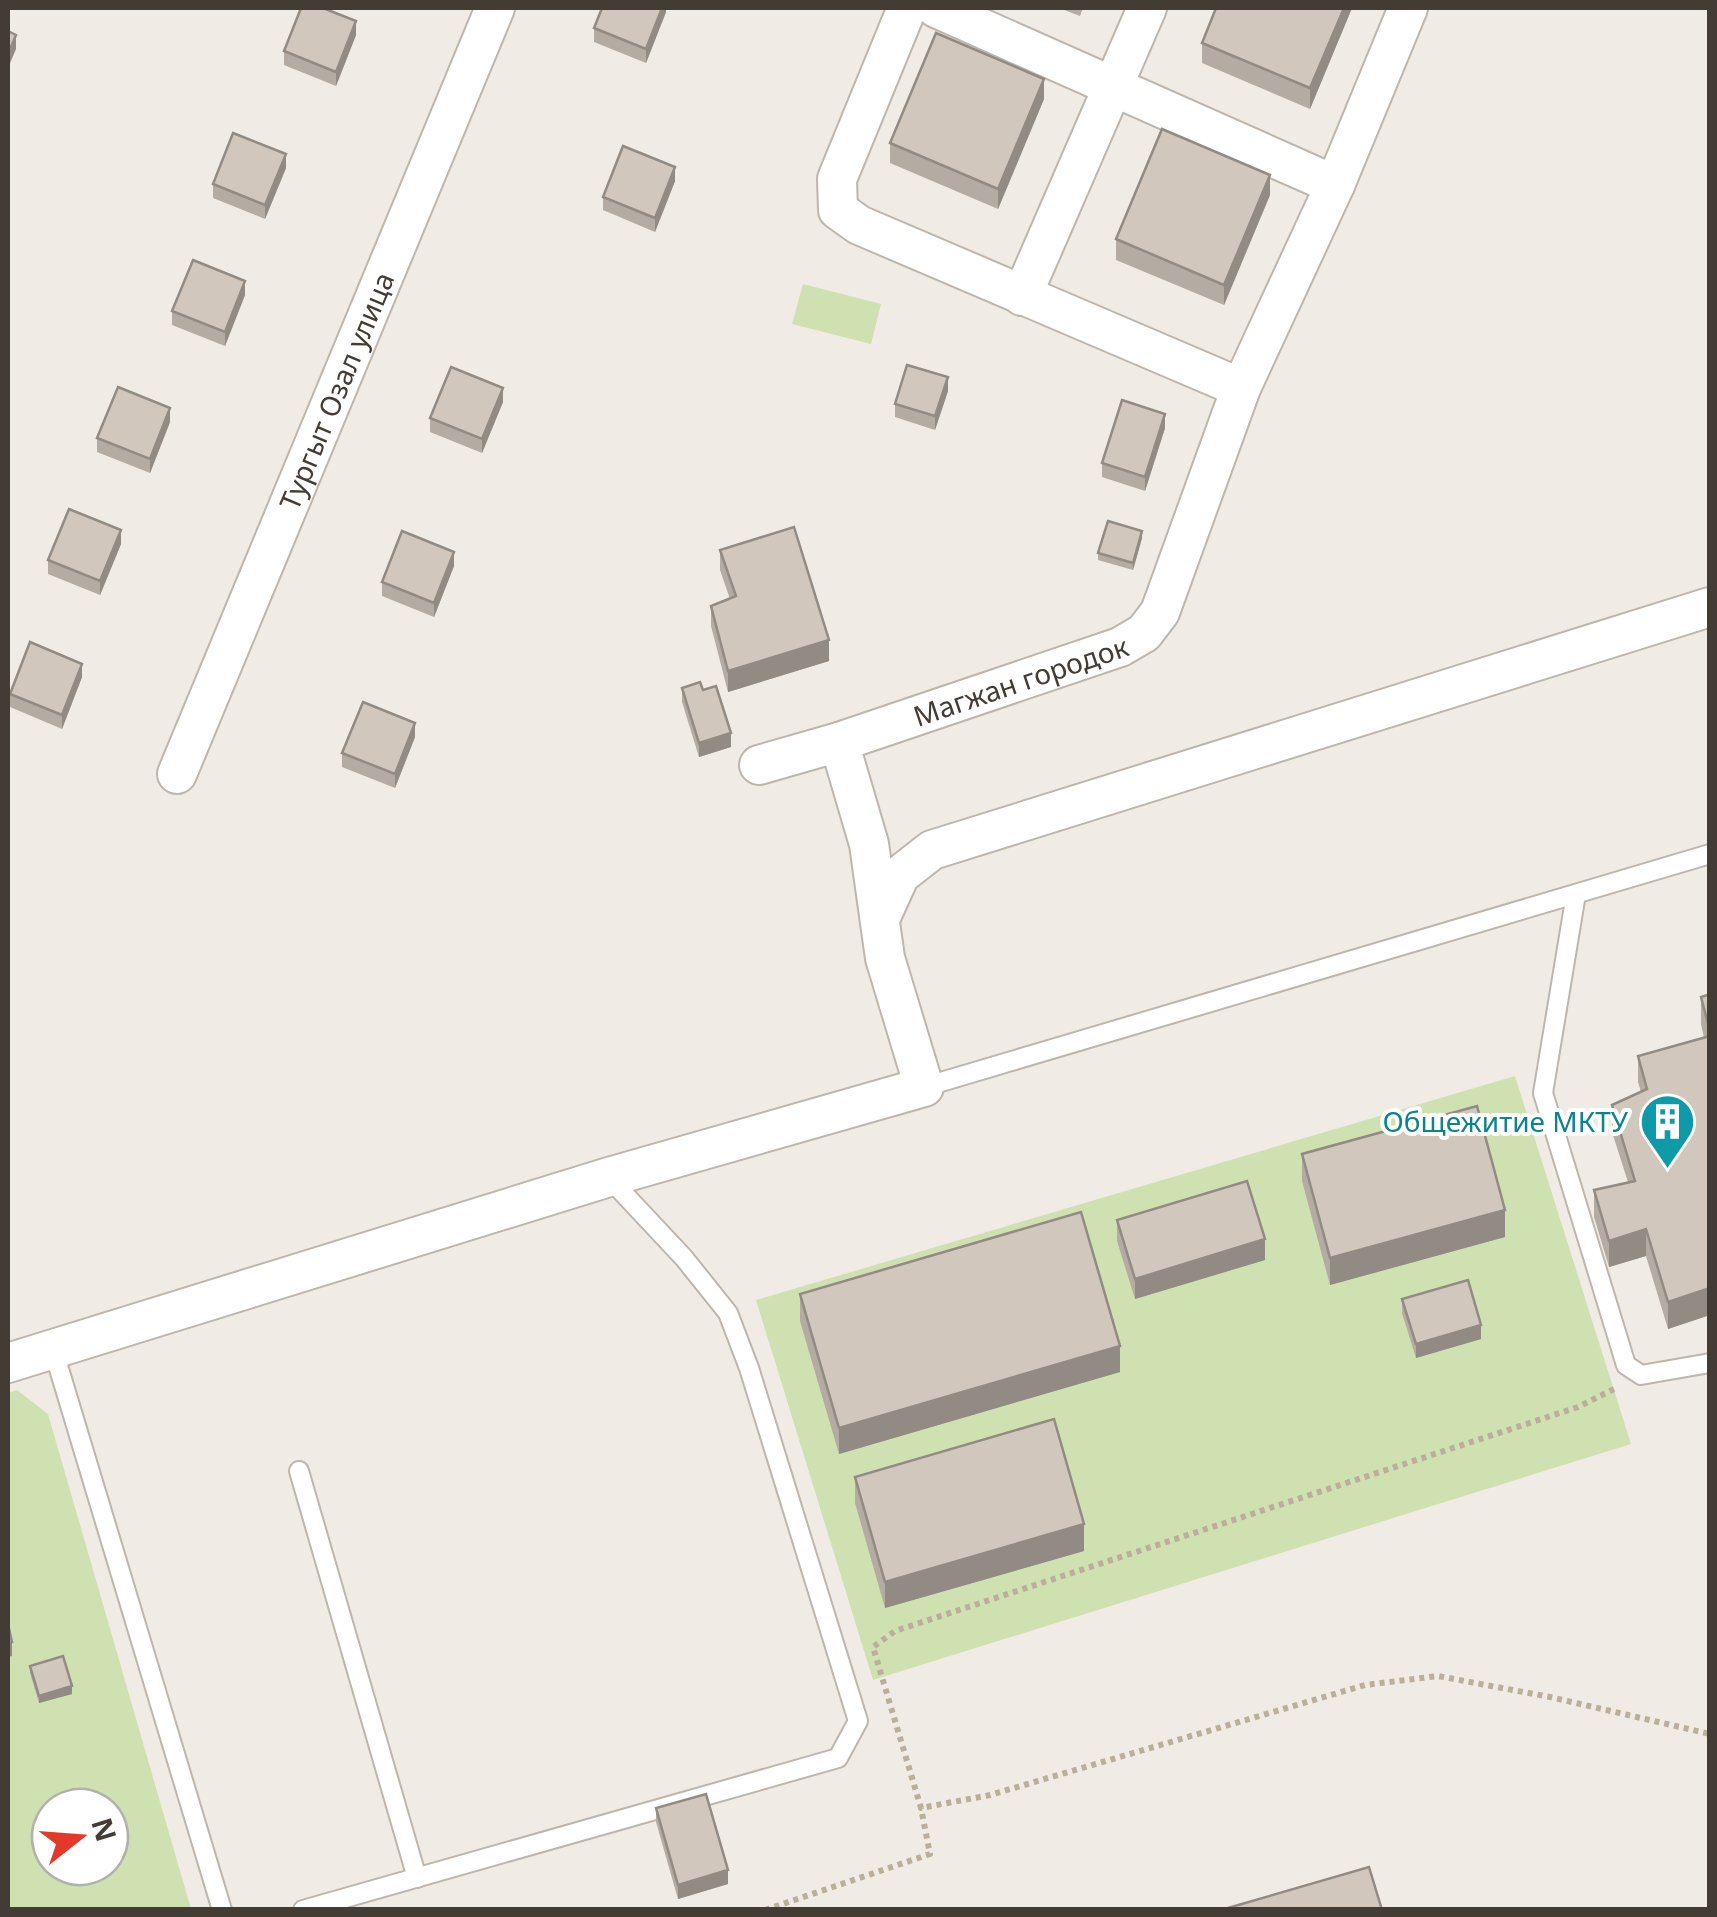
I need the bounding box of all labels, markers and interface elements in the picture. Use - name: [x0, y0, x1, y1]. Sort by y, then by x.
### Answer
- street label: Тургыт Озал улица: [270, 266, 402, 515]
- street label: Магжан городок: [908, 627, 1133, 735]
- building icon: Общежитие МКТУ: [1637, 1091, 1697, 1170]
- place label: Общежитие МКТУ: [1383, 1102, 1629, 1140]
- north arrow: [30, 1787, 130, 1887]
- text: N: [83, 1813, 126, 1846]

